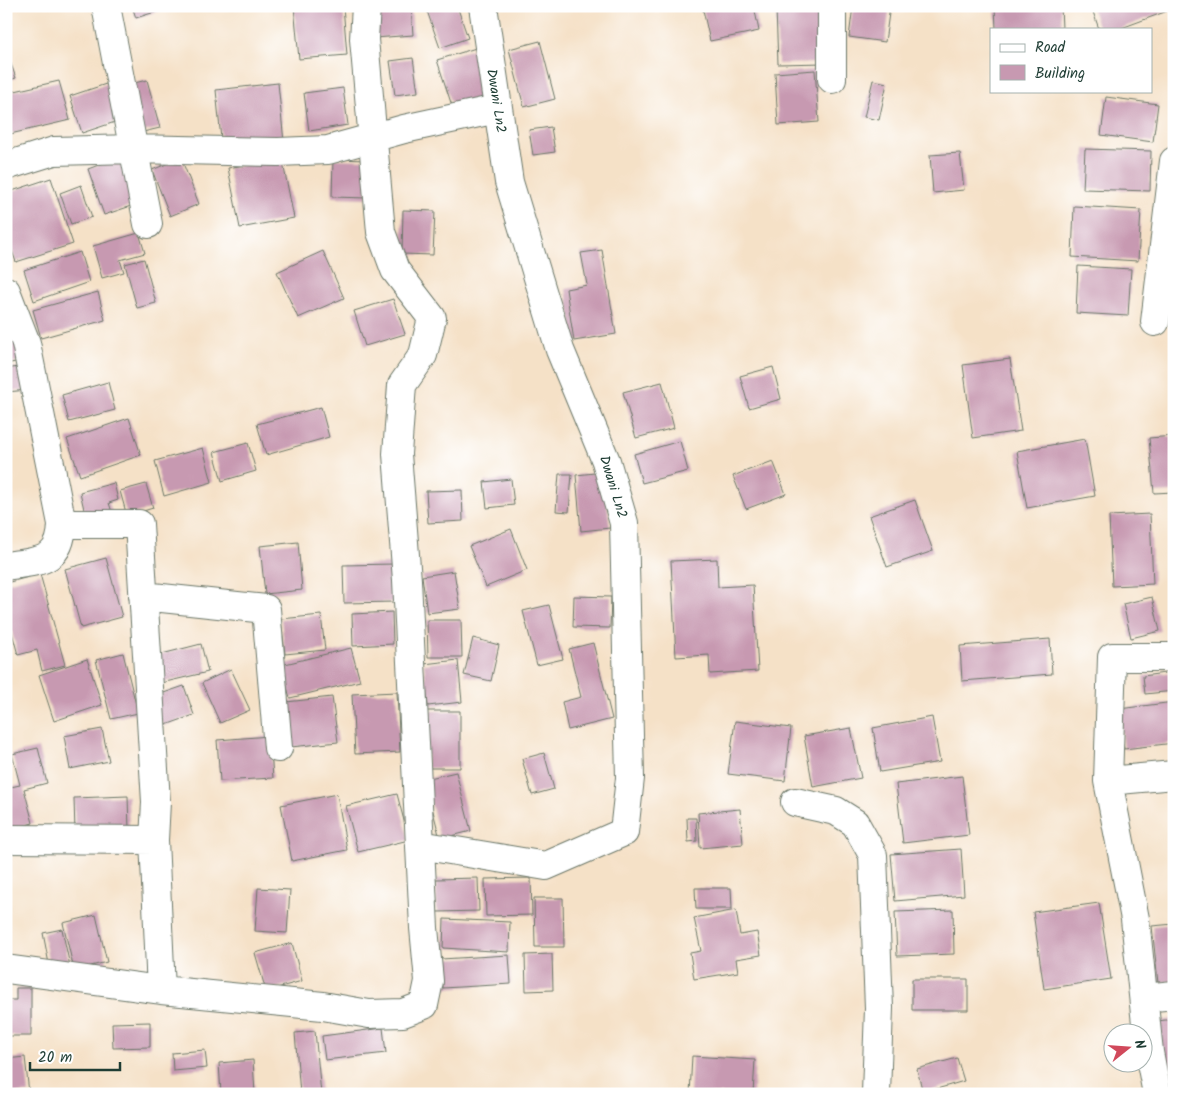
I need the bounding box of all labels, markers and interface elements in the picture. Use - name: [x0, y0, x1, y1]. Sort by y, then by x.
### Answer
- legend: [990, 28, 1152, 92]
- text: Road: [1035, 36, 1066, 60]
- text: Building: [1035, 62, 1085, 86]
- street label: Dwani Ln2: [480, 67, 512, 135]
- street label: Dwani Ln2: [593, 453, 633, 521]
- north arrow: [1102, 1022, 1152, 1072]
- text: N: [1128, 1037, 1151, 1052]
- scale bar: [30, 1040, 120, 1072]
- text: 20 m: [38, 1046, 72, 1070]

